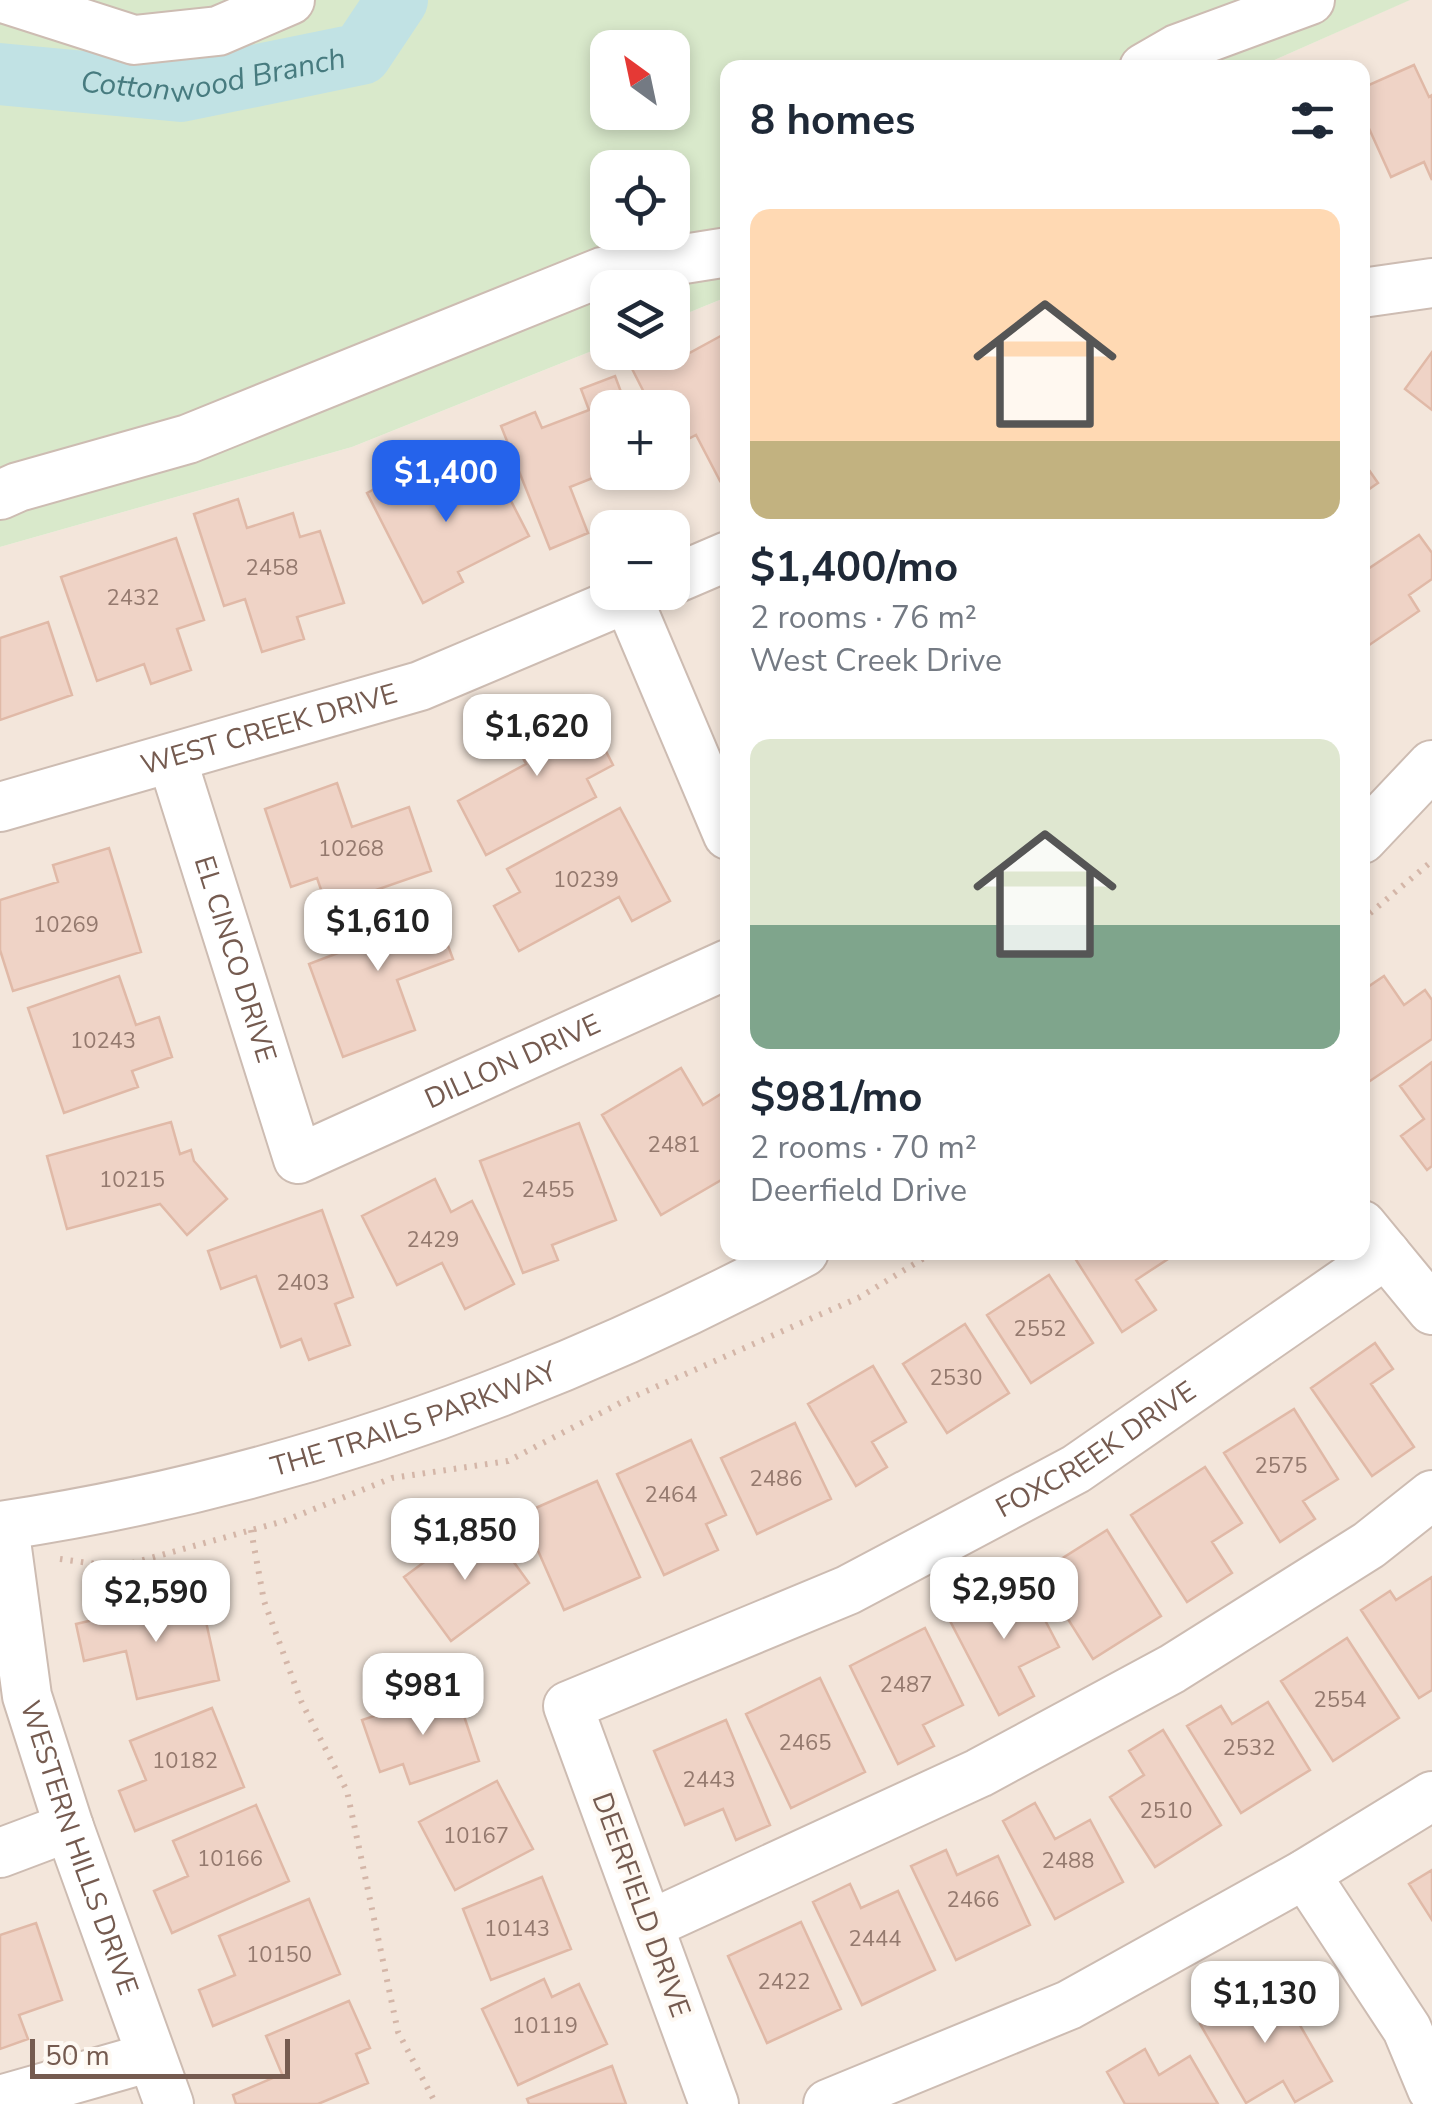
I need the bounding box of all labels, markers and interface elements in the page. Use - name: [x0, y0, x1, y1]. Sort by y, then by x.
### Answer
- north arrow: [590, 30, 690, 130]
- map controls: [590, 30, 690, 610]
- water label: Cottonwood Branch: [79, 37, 349, 113]
- text: 8 homes: [750, 92, 915, 149]
- icon: filters: [1285, 93, 1340, 148]
- button: locate: [590, 150, 690, 250]
- button: layers: [590, 270, 690, 370]
- icon: home: [955, 274, 1135, 454]
- button: +: [590, 390, 690, 490]
- pin: $1,400: [365, 440, 527, 525]
- text: $1,400: [394, 451, 498, 494]
- button: −: [590, 510, 690, 610]
- text: $1,400/mo: [750, 539, 958, 596]
- house number: 2458: [246, 553, 298, 583]
- house number: 2432: [107, 583, 159, 613]
- text: 2 rooms · 76 m²: [750, 596, 977, 639]
- text: West Creek Drive: [750, 639, 1002, 682]
- street label: WEST CREEK DRIVE: [136, 675, 402, 784]
- pin: $1,620: [456, 694, 618, 779]
- text: $1,620: [485, 705, 589, 748]
- icon: home: [955, 804, 1135, 984]
- house number: 10268: [318, 834, 384, 864]
- street label: EL CINCO DRIVE: [185, 851, 285, 1067]
- house number: 10239: [553, 865, 619, 895]
- pin: $1,610: [297, 889, 459, 974]
- text: $1,610: [326, 900, 430, 943]
- house number: 10269: [33, 910, 99, 940]
- street label: DILLON DRIVE: [419, 1005, 607, 1118]
- house number: 10243: [70, 1026, 136, 1056]
- text: $981/mo: [750, 1069, 922, 1126]
- text: 2 rooms · 70 m²: [750, 1126, 977, 1169]
- house number: 2481: [648, 1130, 700, 1160]
- house number: 10215: [99, 1165, 165, 1195]
- text: Deerfield Drive: [750, 1169, 967, 1212]
- house number: 2455: [522, 1175, 574, 1205]
- house number: 2429: [407, 1225, 459, 1255]
- house number: 2403: [277, 1268, 329, 1298]
- house number: 2552: [1014, 1314, 1066, 1344]
- street label: THE TRAILS PARKWAY: [266, 1352, 564, 1486]
- house number: 2530: [930, 1363, 982, 1393]
- street label: FOXCREEK DRIVE: [989, 1372, 1204, 1527]
- house number: 2575: [1255, 1451, 1307, 1481]
- house number: 2486: [750, 1464, 802, 1494]
- house number: 2464: [645, 1480, 697, 1510]
- pin: $1,850: [384, 1498, 546, 1583]
- text: $1,850: [413, 1509, 517, 1552]
- pin: $2,950: [923, 1557, 1085, 1642]
- pin: $2,590: [75, 1560, 237, 1645]
- text: $2,950: [952, 1568, 1056, 1611]
- text: $2,590: [104, 1571, 208, 1614]
- pin: $981: [364, 1653, 482, 1738]
- text: $981: [385, 1664, 461, 1707]
- house number: 2487: [880, 1670, 932, 1700]
- house number: 2554: [1314, 1685, 1366, 1715]
- street label: WESTERN HILLS DRIVE: [11, 1696, 147, 2000]
- house number: 2465: [779, 1728, 831, 1758]
- house number: 2532: [1223, 1733, 1275, 1763]
- house number: 10182: [152, 1746, 218, 1776]
- house number: 2443: [683, 1765, 735, 1795]
- street label: DEERFIELD DRIVE: [583, 1787, 699, 2023]
- house number: 2510: [1140, 1796, 1192, 1826]
- house number: 10167: [443, 1821, 509, 1851]
- house number: 10166: [197, 1844, 263, 1874]
- house number: 2488: [1042, 1846, 1094, 1876]
- house number: 2466: [947, 1885, 999, 1915]
- house number: 10143: [484, 1914, 550, 1944]
- house number: 2444: [849, 1924, 901, 1954]
- house number: 10150: [246, 1940, 312, 1970]
- pin: $1,130: [1184, 1961, 1346, 2046]
- house number: 2422: [758, 1967, 810, 1997]
- text: $1,130: [1213, 1972, 1317, 2015]
- house number: 10119: [512, 2011, 578, 2041]
- scale bar: [30, 2034, 290, 2078]
- text: 50 m: [45, 2037, 110, 2075]

